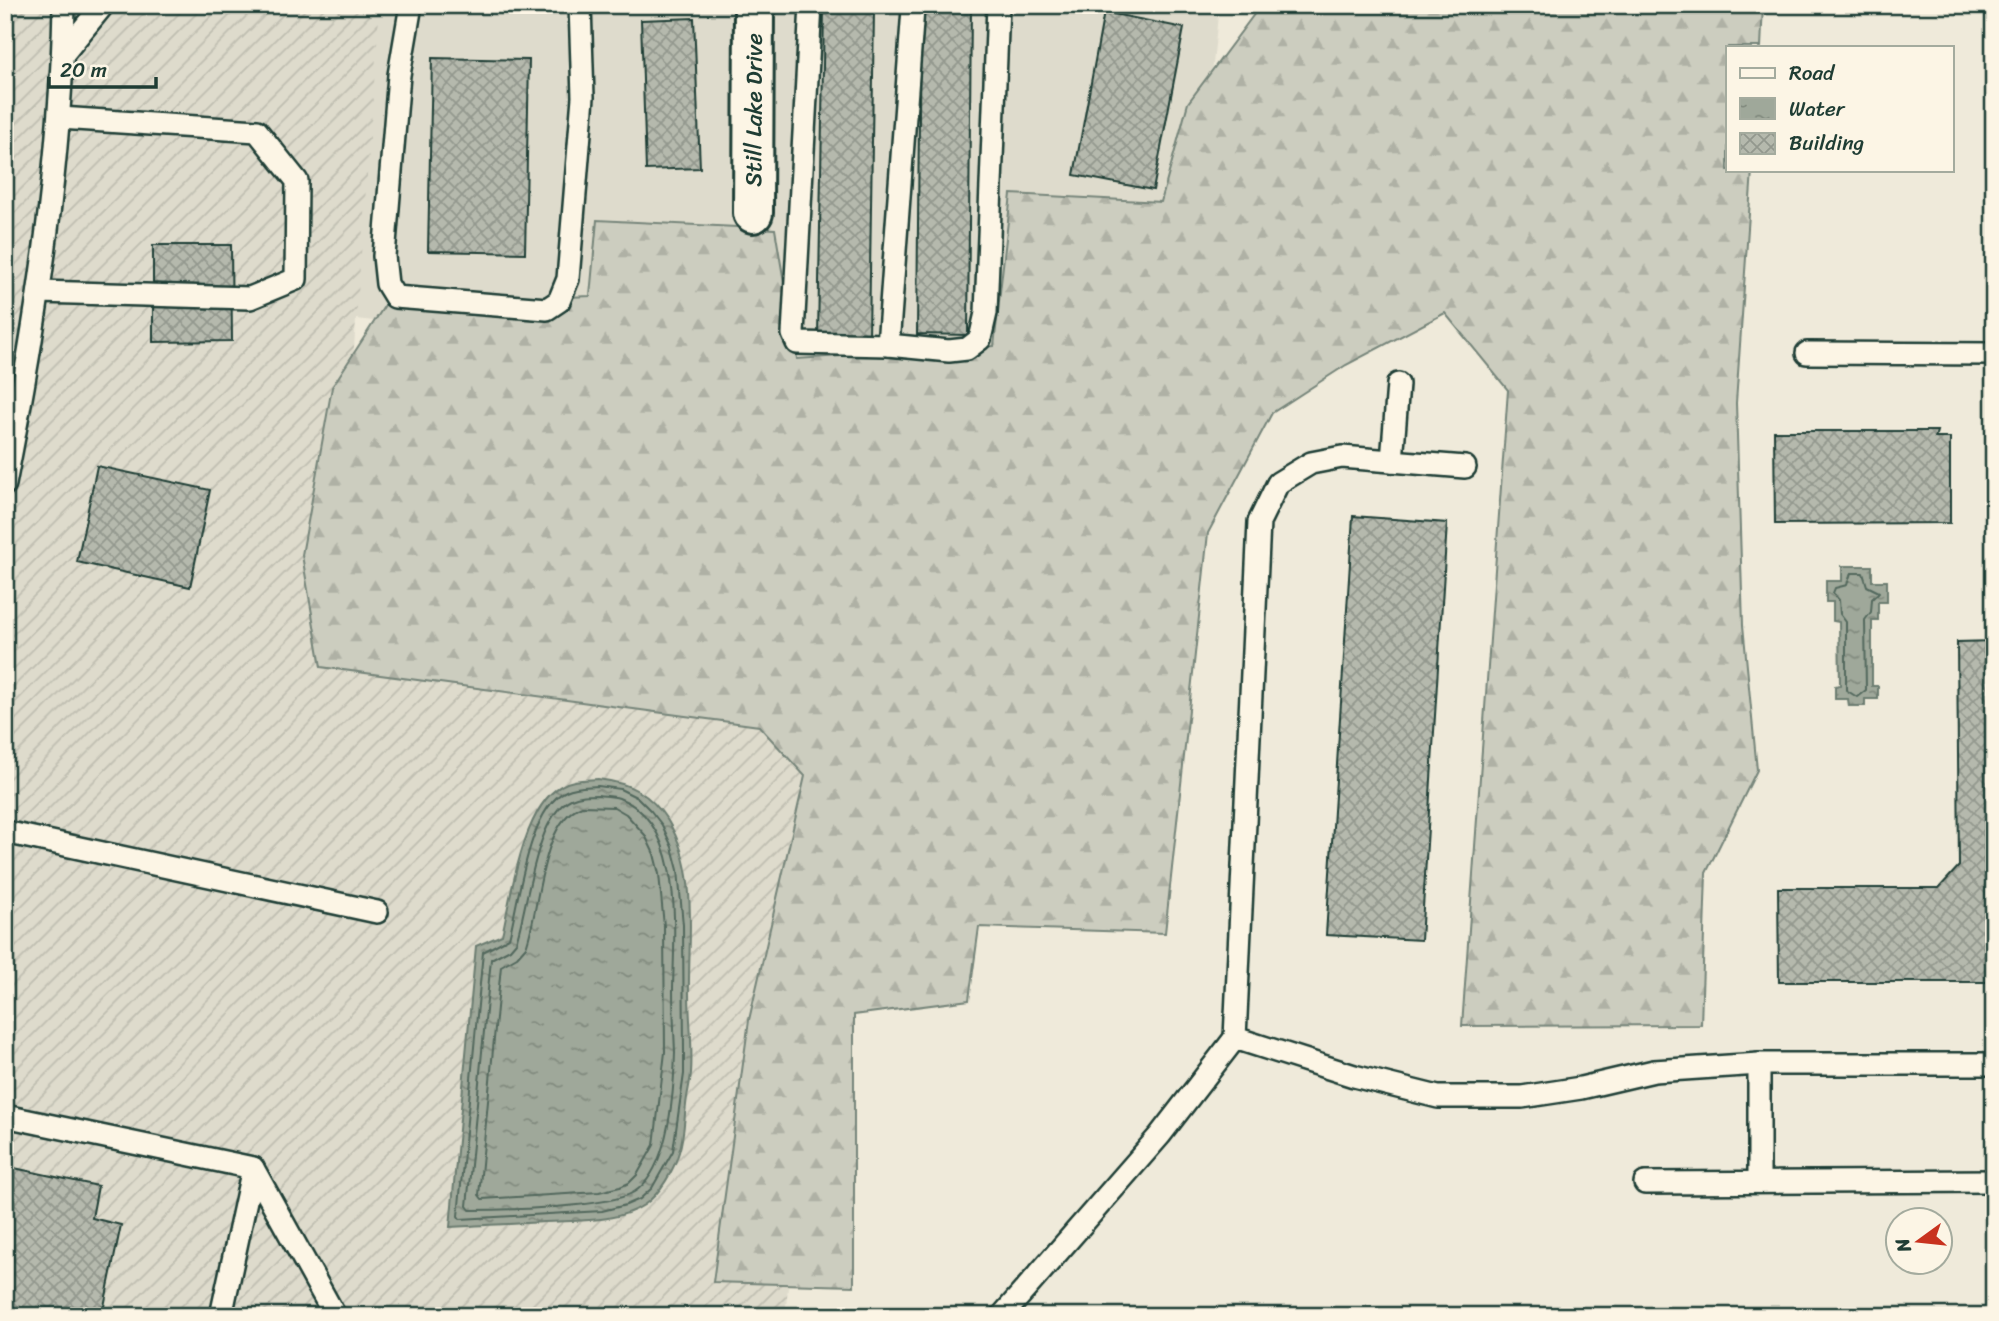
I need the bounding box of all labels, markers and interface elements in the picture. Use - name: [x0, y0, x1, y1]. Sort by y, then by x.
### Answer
- street label: Still Lake Drive: [733, 33, 775, 187]
- scale bar: [49, 46, 156, 90]
- legend: [1726, 46, 1954, 172]
- text: 20 m: [60, 51, 107, 89]
- text: Road: [1789, 54, 1836, 92]
- text: Water: [1789, 90, 1846, 128]
- text: Building: [1789, 124, 1865, 162]
- north arrow: [1884, 1206, 1954, 1276]
- text: N: [1885, 1234, 1921, 1257]

